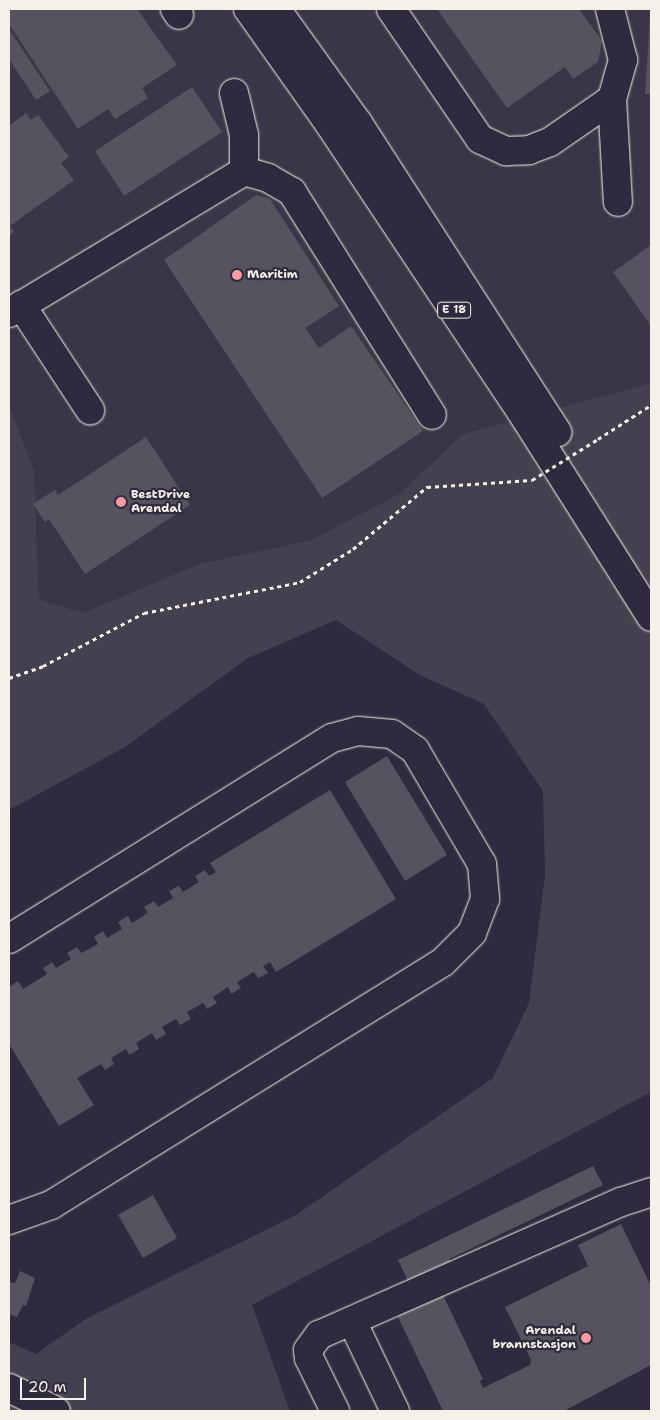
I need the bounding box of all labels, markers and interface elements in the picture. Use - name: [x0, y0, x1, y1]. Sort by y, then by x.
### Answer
- place label: Maritim: [247, 268, 298, 282]
- marker: Maritim: [231, 269, 243, 281]
- road number: E 18: [436, 302, 472, 318]
- place label: BestDrive Arendal: [131, 488, 190, 516]
- marker: BestDrive Arendal: [115, 496, 127, 508]
- place label: Arendal brannstasjon: [493, 1324, 576, 1352]
- marker: Arendal brannstasjon: [580, 1332, 592, 1344]
- scale bar: [22, 1368, 89, 1400]
- text: 20 m: [28, 1377, 67, 1397]

